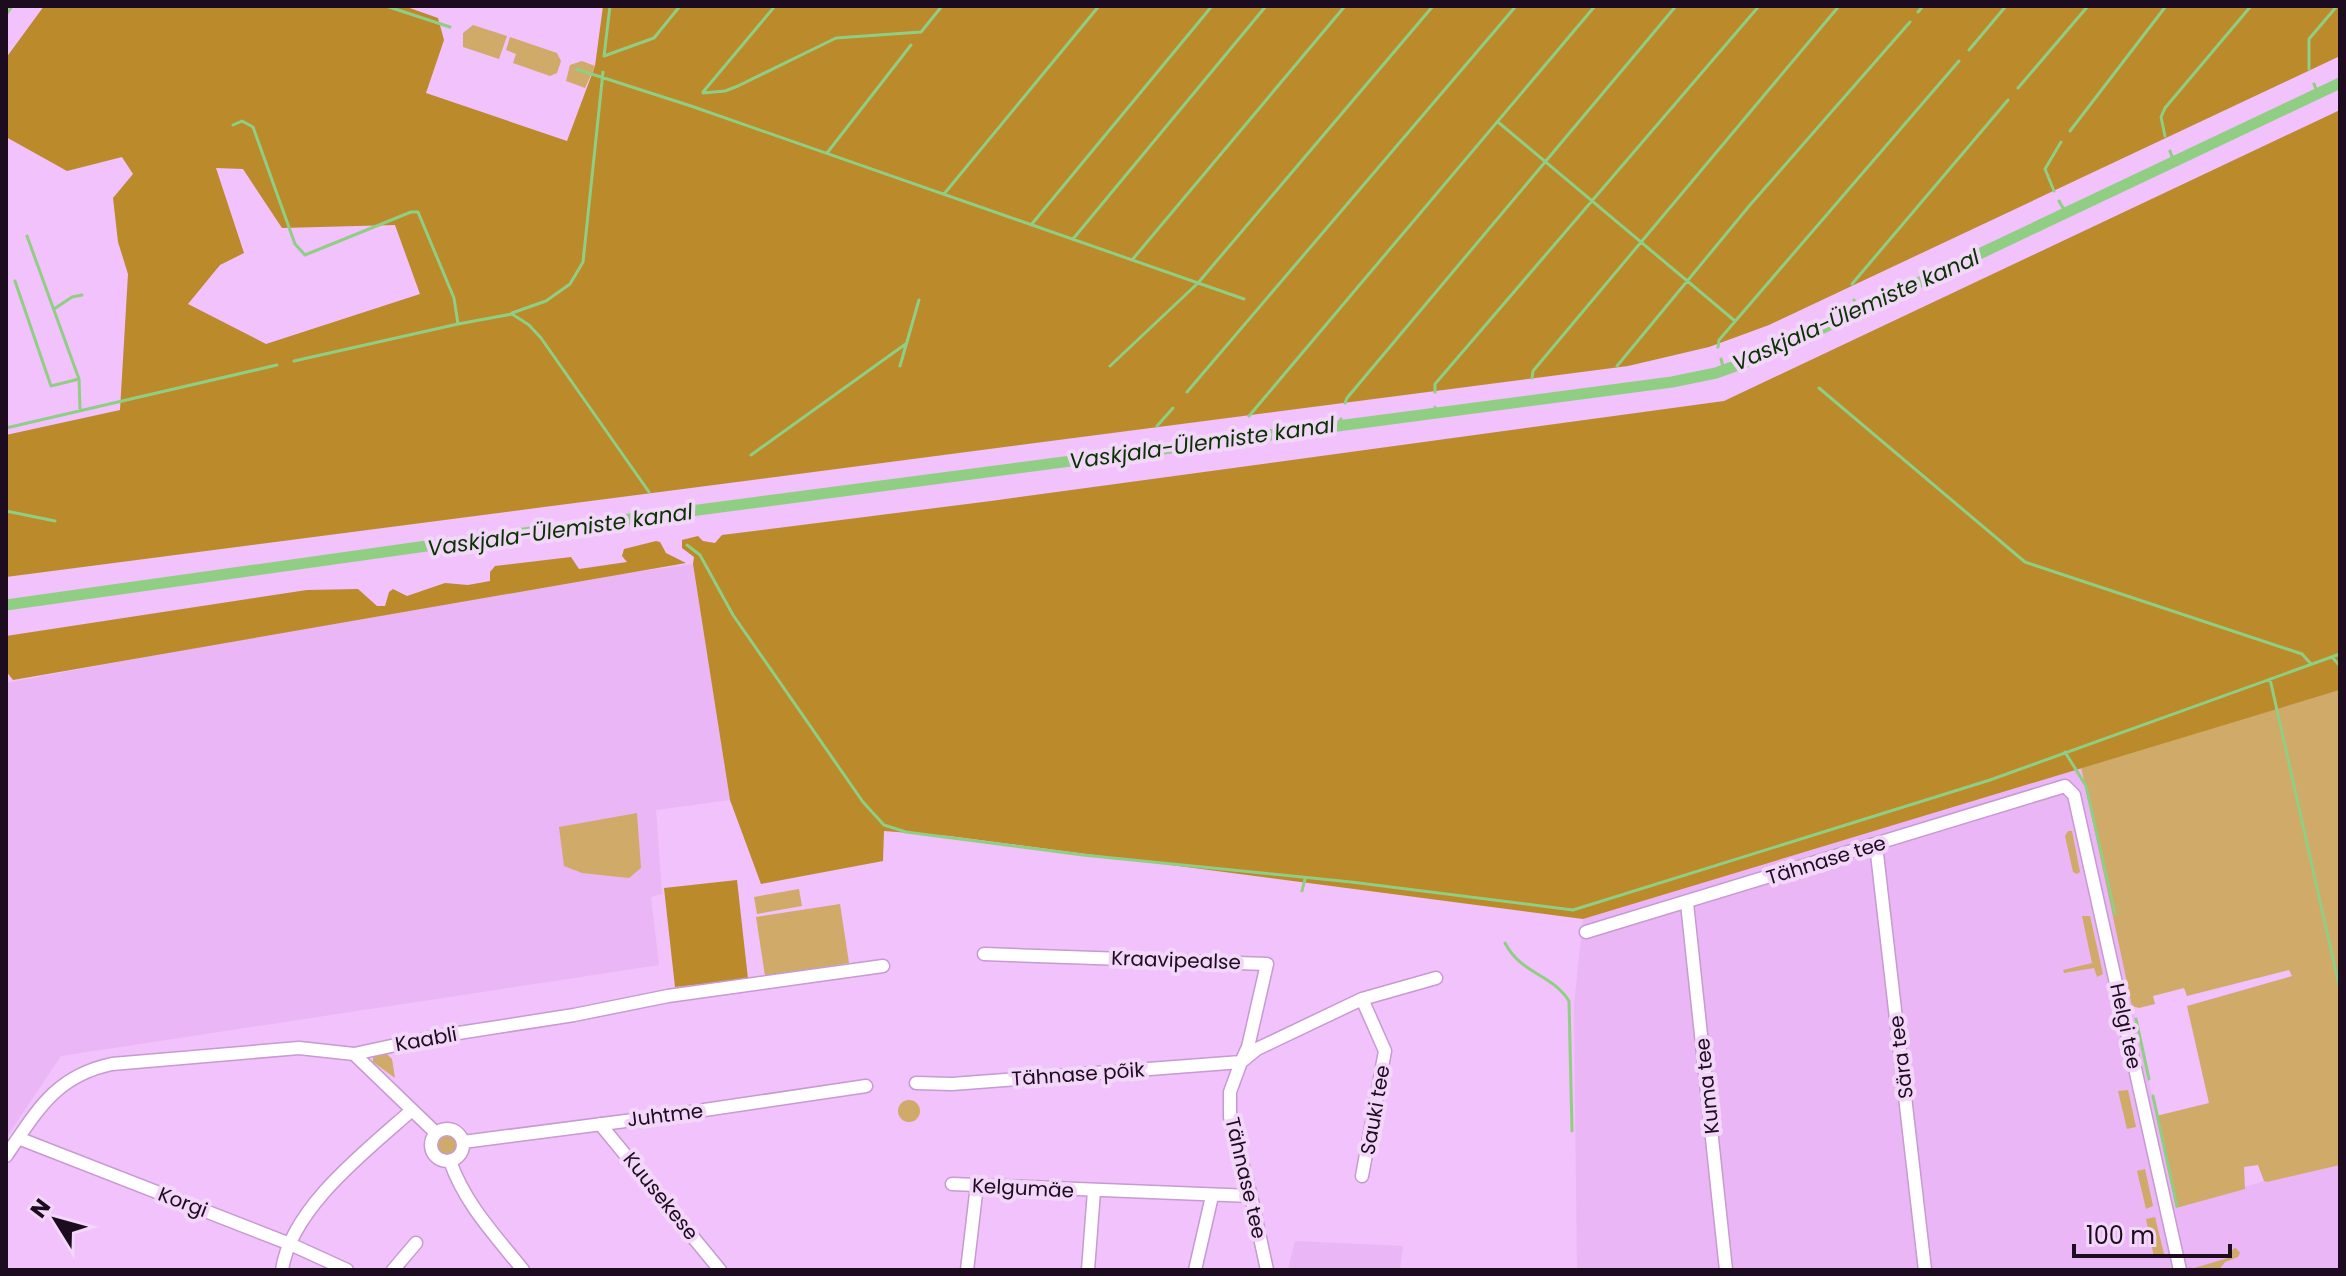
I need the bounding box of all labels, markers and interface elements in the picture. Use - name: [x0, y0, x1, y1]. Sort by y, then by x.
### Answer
- water label: Vaskjala-Ülemiste kanal: [1727, 241, 1985, 379]
- water label: Vaskjala-Ülemiste kanal: [1067, 409, 1337, 477]
- water label: Vaskjala-Ülemiste kanal: [425, 496, 695, 564]
- street label: Tähnase tee: [1763, 829, 1889, 891]
- street label: Kraavipealse: [1111, 944, 1241, 976]
- street label: Helgi tee: [2103, 981, 2149, 1071]
- street label: Sära tee: [1882, 1014, 1920, 1100]
- street label: Kaabli: [393, 1020, 459, 1058]
- street label: Kuma tee: [1688, 1037, 1726, 1135]
- street label: Tähnase põik: [1011, 1055, 1146, 1093]
- street label: Sauki tee: [1353, 1063, 1397, 1157]
- street label: Juhtme: [625, 1096, 705, 1134]
- street label: Tähnase tee: [1218, 1115, 1274, 1241]
- street label: Kuusekese: [617, 1146, 705, 1246]
- street label: Kelgumäe: [971, 1171, 1075, 1205]
- north arrow: [16, 1180, 96, 1260]
- street label: Korgi: [154, 1180, 212, 1224]
- text: N: [23, 1192, 58, 1224]
- scale bar: [2074, 1208, 2230, 1258]
- text: 100 m: [2086, 1219, 2155, 1252]

